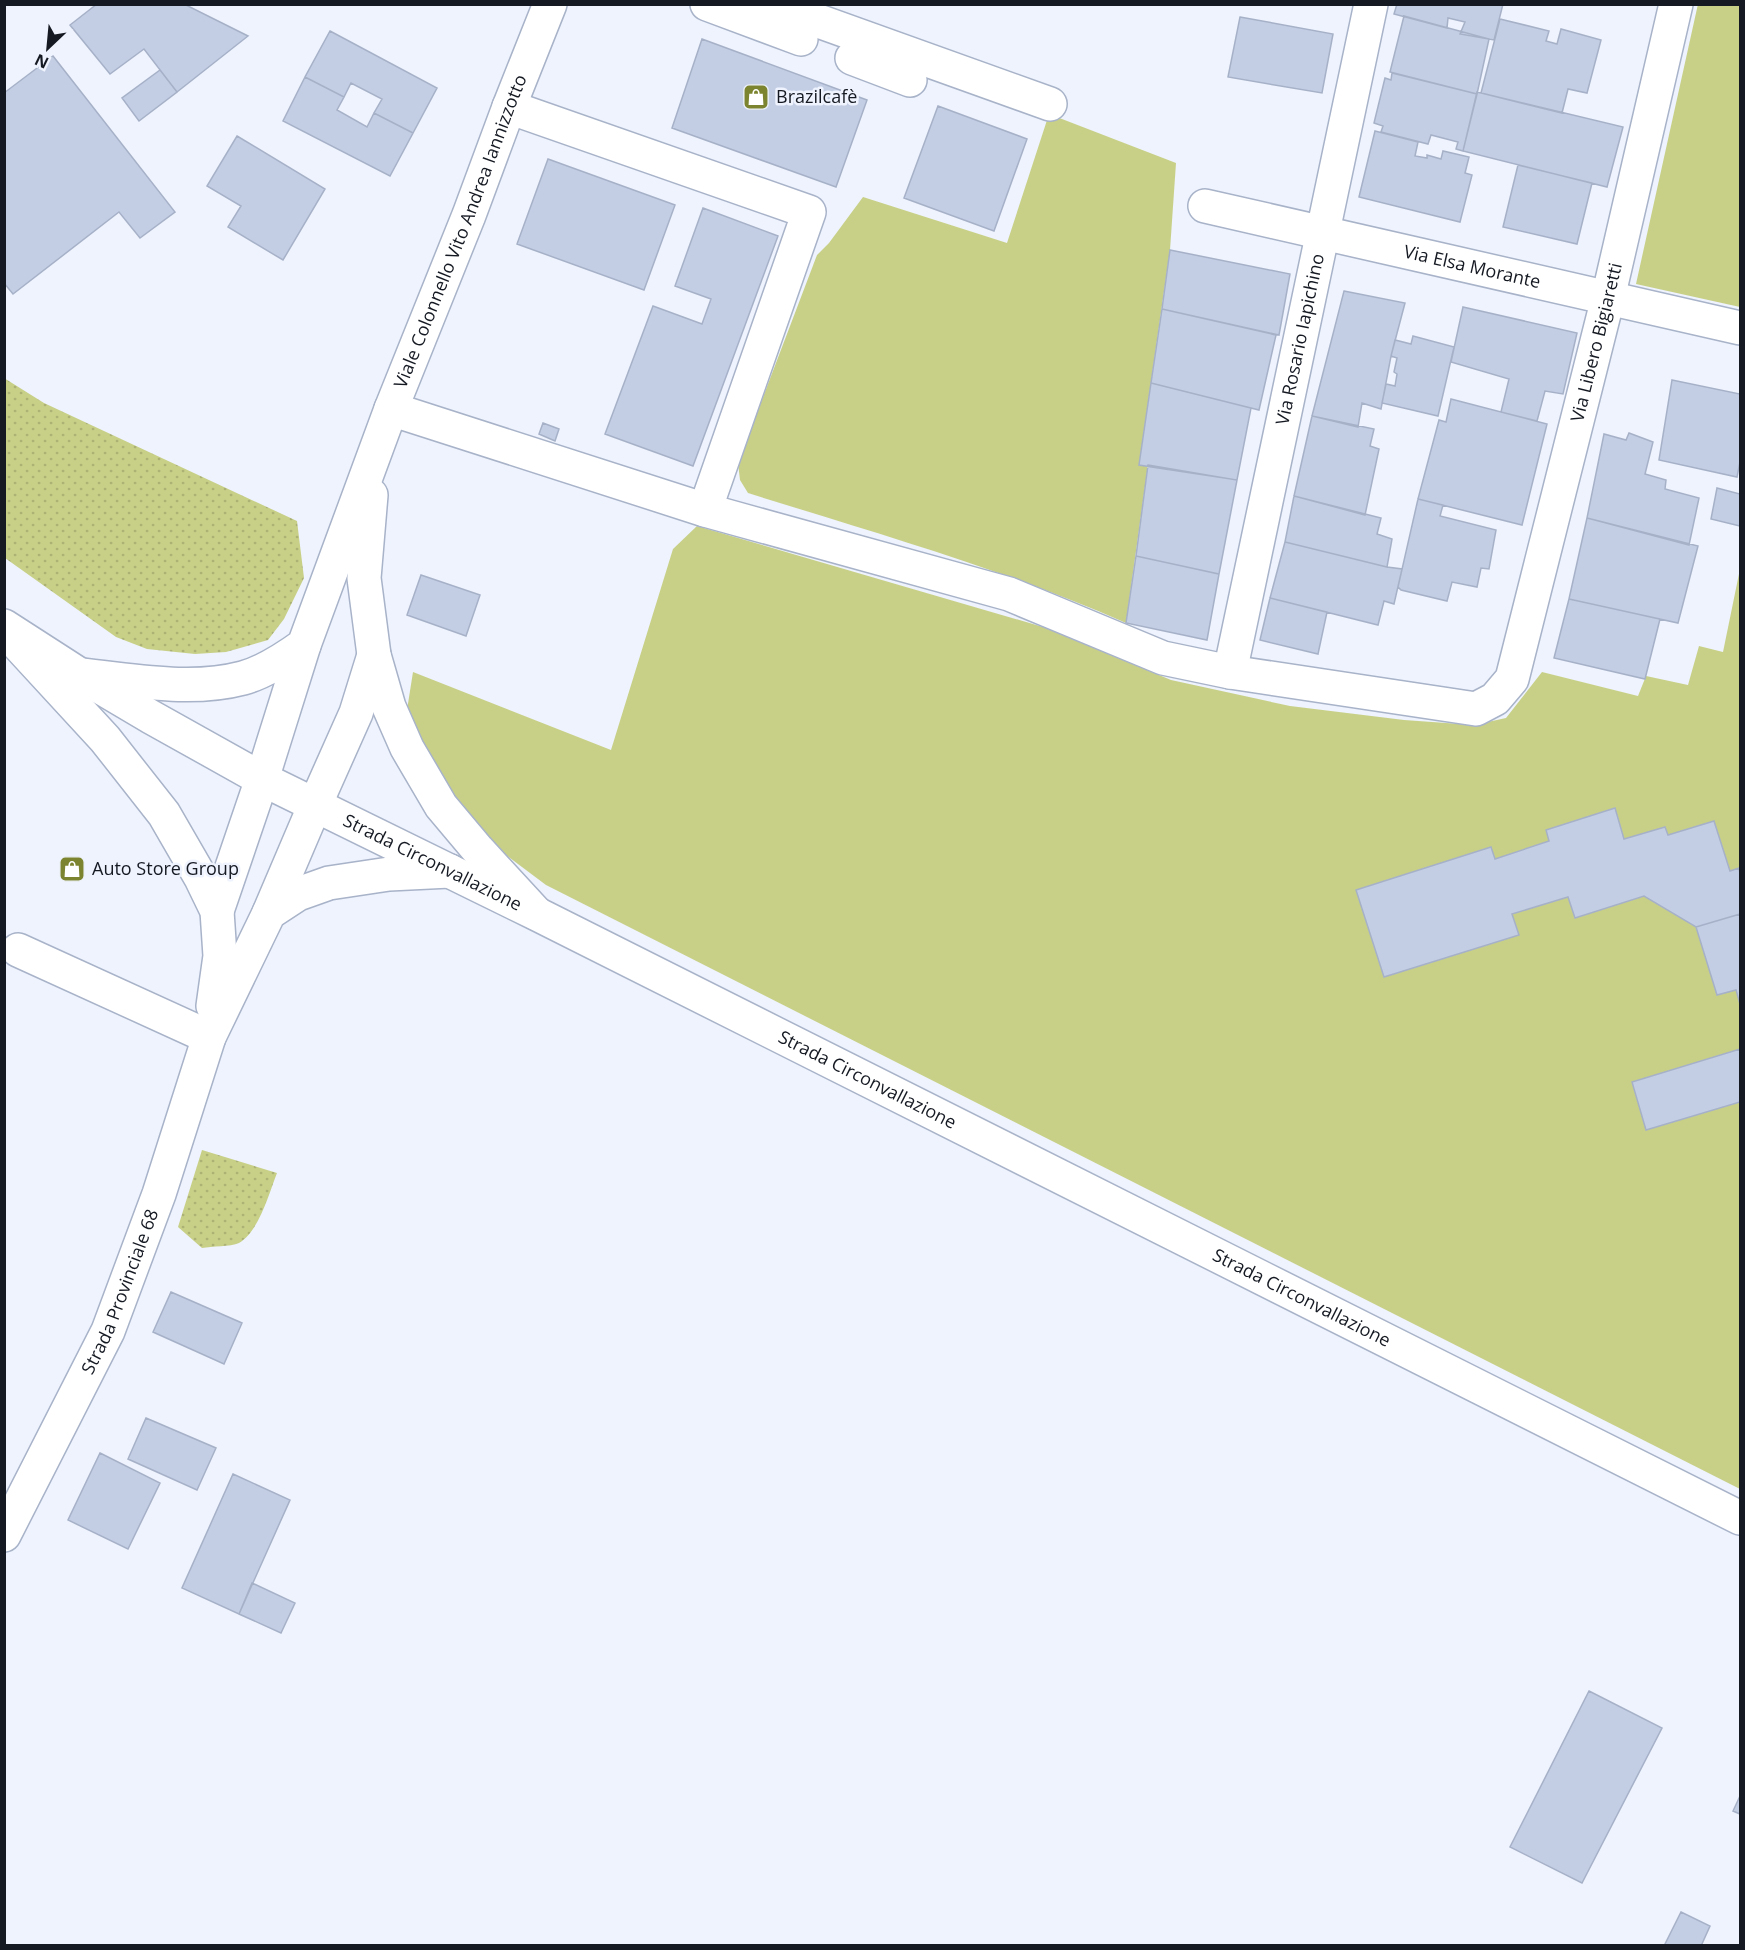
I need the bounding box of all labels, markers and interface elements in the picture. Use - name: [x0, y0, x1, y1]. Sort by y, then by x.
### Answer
- north arrow: [18, 18, 78, 78]
- text: N: [31, 49, 52, 74]
- street label: Viale Colonnello Vito Andrea Iannizzotto: [388, 71, 532, 391]
- shop icon: Brazilcafè: [741, 82, 771, 112]
- place label: Brazilcafè: [776, 84, 857, 108]
- street label: Via Elsa Morante: [1402, 239, 1543, 293]
- street label: Via Rosario Iapichino: [1269, 251, 1329, 427]
- street label: Via Libero Bigiaretti: [1564, 260, 1627, 424]
- street label: Strada Circonvallazione: [340, 808, 526, 916]
- shop icon: Auto Store Group: [57, 854, 87, 884]
- place label: Auto Store Group: [92, 856, 239, 880]
- street label: Strada Circonvallazione: [775, 1024, 961, 1134]
- street label: Strada Provinciale 68: [75, 1205, 163, 1378]
- street label: Strada Circonvallazione: [1209, 1242, 1395, 1352]

